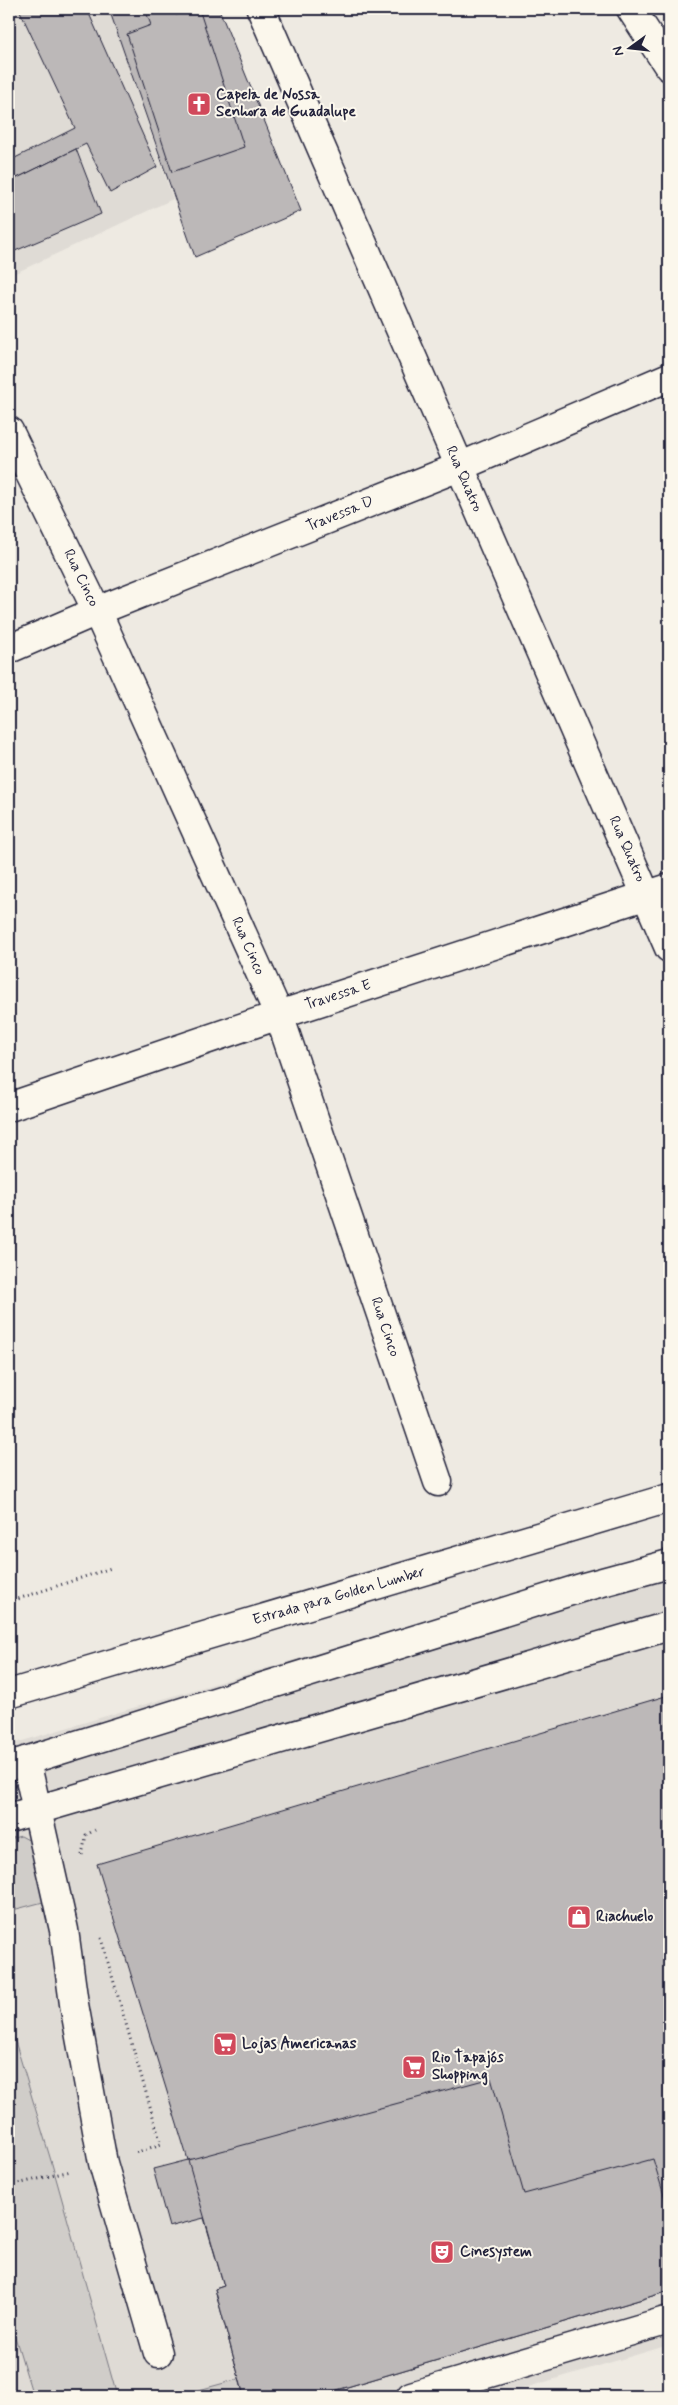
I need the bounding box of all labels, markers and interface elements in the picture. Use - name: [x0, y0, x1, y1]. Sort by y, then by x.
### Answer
- north arrow: [606, 22, 656, 72]
- text: N: [609, 44, 628, 58]
- place label: Capela de Nossa Senhora de Guadalupe: [216, 85, 356, 122]
- church icon: Capela de Nossa Senhora de Guadalupe: [186, 91, 212, 117]
- street label: Rua Quatro: [441, 443, 487, 515]
- street label: Travessa D: [303, 491, 377, 537]
- street label: Rua Cinco: [58, 546, 104, 610]
- street label: Rua Quatro: [604, 813, 650, 885]
- street label: Rua Cinco: [226, 914, 270, 978]
- street label: Travessa E: [302, 975, 374, 1015]
- street label: Rua Cinco: [365, 1295, 405, 1359]
- street label: Estrada para Golden Lumber: [250, 1562, 428, 1630]
- shop icon: Riachuelo: [566, 1904, 592, 1930]
- place label: Riachuelo: [596, 1907, 653, 1927]
- supermarket icon: Lojas Americanas: [212, 2031, 238, 2057]
- place label: Lojas Americanas: [242, 2034, 357, 2054]
- place label: Rio Tapajós Shopping: [432, 2048, 504, 2086]
- supermarket icon: Rio Tapajós Shopping: [401, 2054, 427, 2080]
- theatre icon: Cinesystem: [429, 2239, 455, 2265]
- place label: Cinesystem: [460, 2242, 532, 2262]

